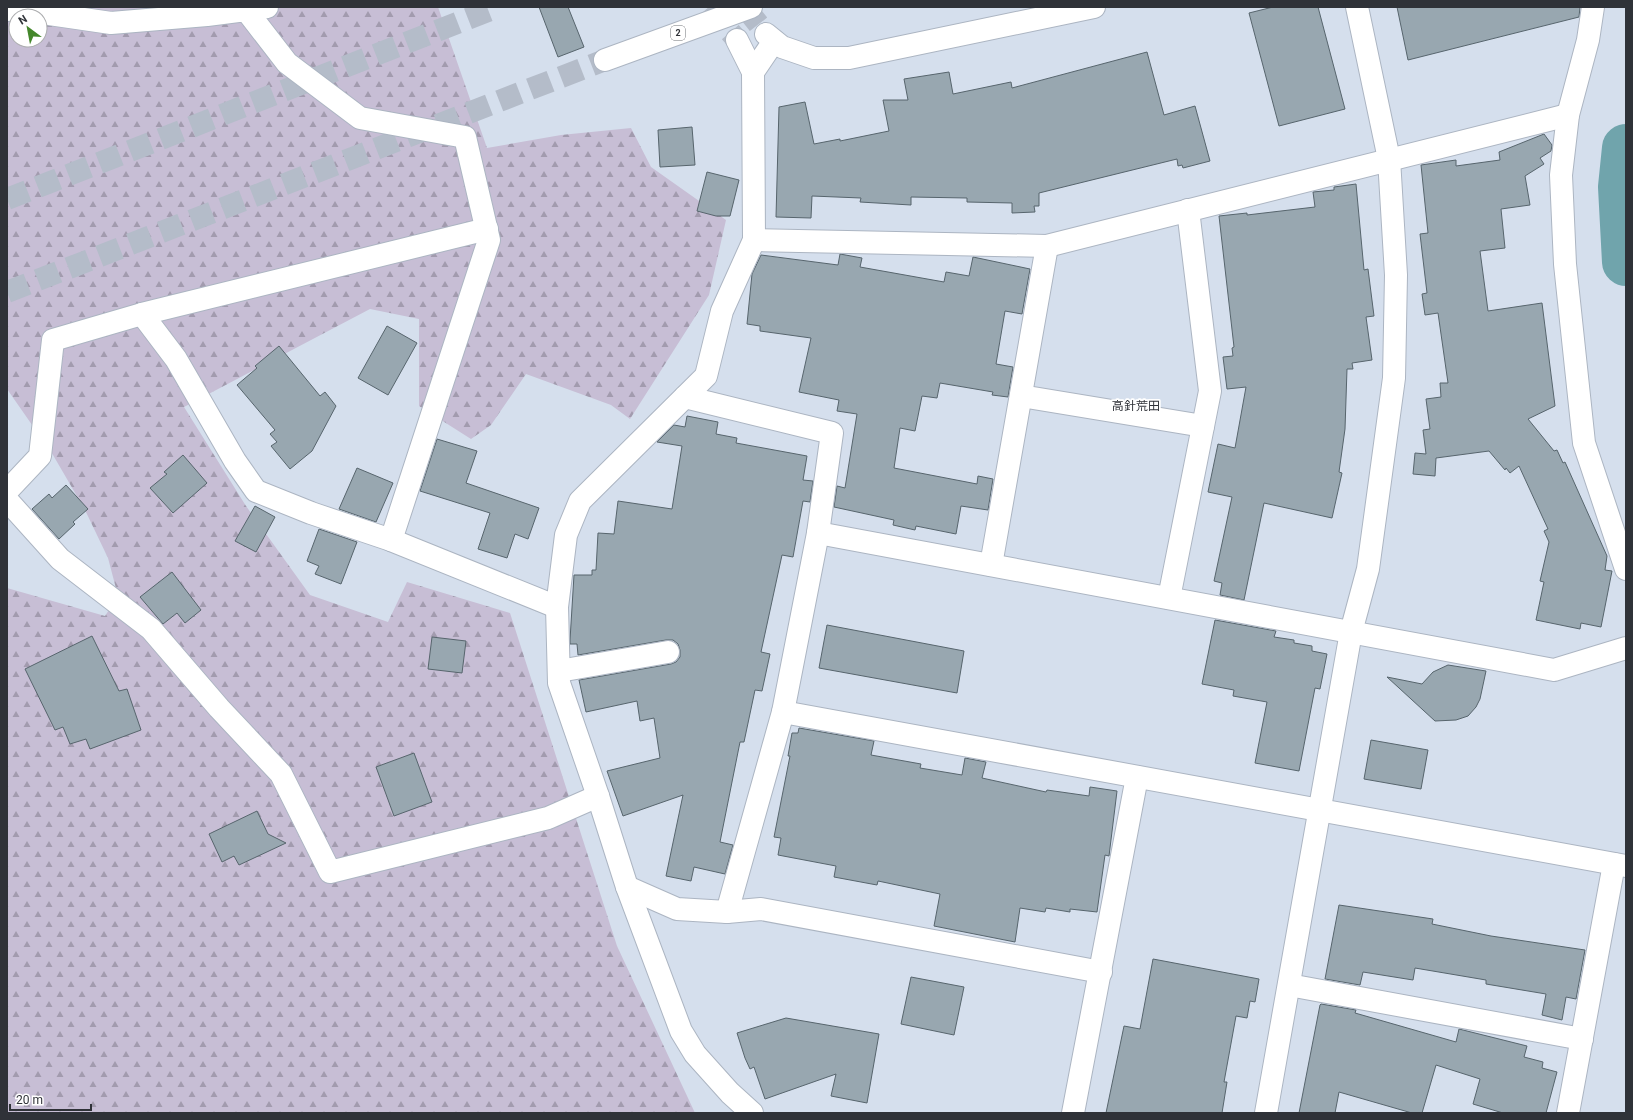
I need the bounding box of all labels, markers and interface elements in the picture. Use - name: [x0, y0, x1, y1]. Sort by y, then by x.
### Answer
- north arrow: [8, 8, 48, 48]
- text: N: [16, 12, 30, 28]
- road number: 2: [671, 26, 685, 40]
- district label: 高針荒田: [1112, 399, 1160, 413]
- scale bar: [10, 1086, 91, 1112]
- text: 20 m: [16, 1093, 43, 1107]

